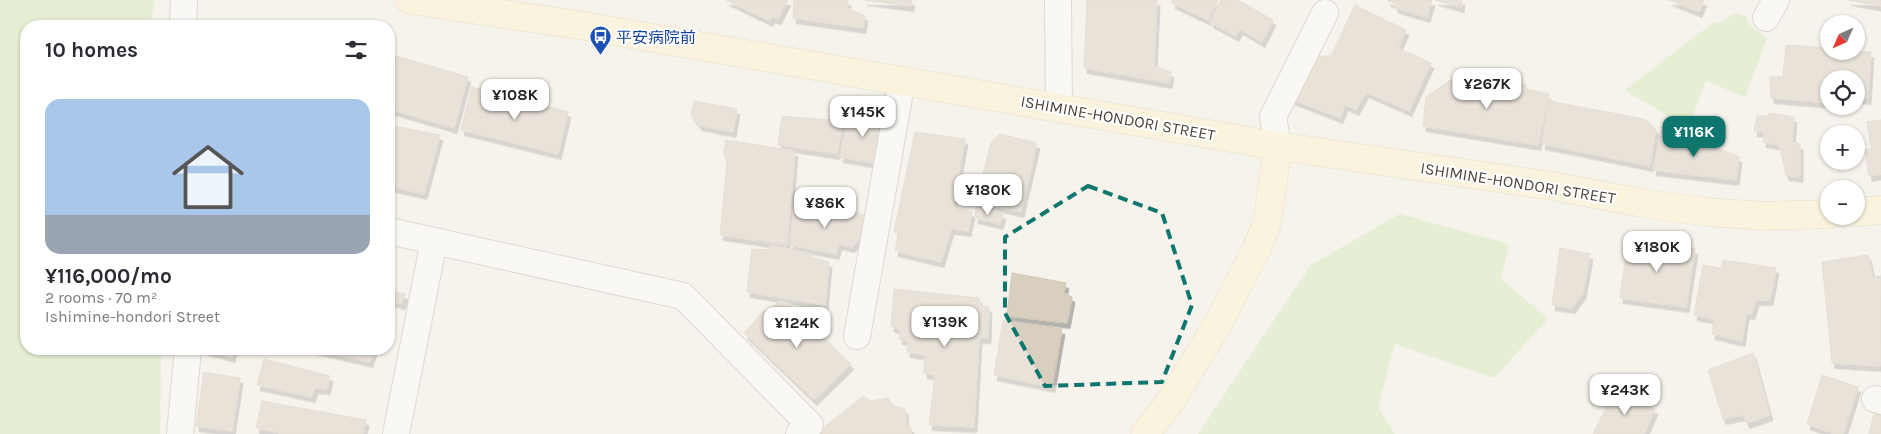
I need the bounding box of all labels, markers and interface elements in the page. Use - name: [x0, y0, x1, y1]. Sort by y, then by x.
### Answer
- north arrow: [1820, 15, 1865, 60]
- map controls: [1820, 15, 1865, 225]
- bus stop icon: 平安病院前: [588, 25, 612, 56]
- place label: 平安病院前: [616, 28, 696, 47]
- icon: filters: [342, 36, 370, 64]
- text: 10 homes: [45, 38, 138, 62]
- pin: ¥267K: [1452, 68, 1522, 110]
- button: locate: [1820, 70, 1865, 115]
- text: ¥267K: [1463, 74, 1511, 93]
- pin: ¥108K: [480, 78, 550, 121]
- text: ¥108K: [492, 85, 538, 104]
- street label: ISHIMINE-HONDORI STREET: [1019, 92, 1217, 144]
- pin: ¥145K: [828, 96, 898, 138]
- text: ¥145K: [841, 102, 885, 121]
- pin: ¥116K: [1659, 116, 1729, 158]
- text: ¥116K: [1674, 122, 1714, 141]
- button: +: [1820, 125, 1865, 170]
- icon: home: [163, 132, 253, 222]
- street label: ISHIMINE-HONDORI STREET: [1419, 158, 1617, 208]
- pin: ¥180K: [953, 174, 1023, 216]
- text: ¥180K: [965, 180, 1011, 199]
- button: −: [1820, 180, 1865, 225]
- pin: ¥86K: [795, 186, 855, 229]
- text: ¥86K: [805, 193, 845, 212]
- pin: ¥180K: [1622, 230, 1692, 273]
- text: ¥180K: [1634, 237, 1680, 256]
- text: ¥116,000/mo: [45, 264, 172, 288]
- text: 2 rooms · 70 m²: [45, 288, 157, 307]
- pin: ¥124K: [762, 306, 832, 349]
- pin: ¥139K: [910, 306, 980, 348]
- text: Ishimine-hondori Street: [45, 307, 220, 326]
- text: ¥139K: [922, 312, 968, 331]
- text: ¥124K: [775, 313, 819, 332]
- pin: ¥243K: [1590, 374, 1660, 416]
- text: ¥243K: [1601, 380, 1650, 399]

